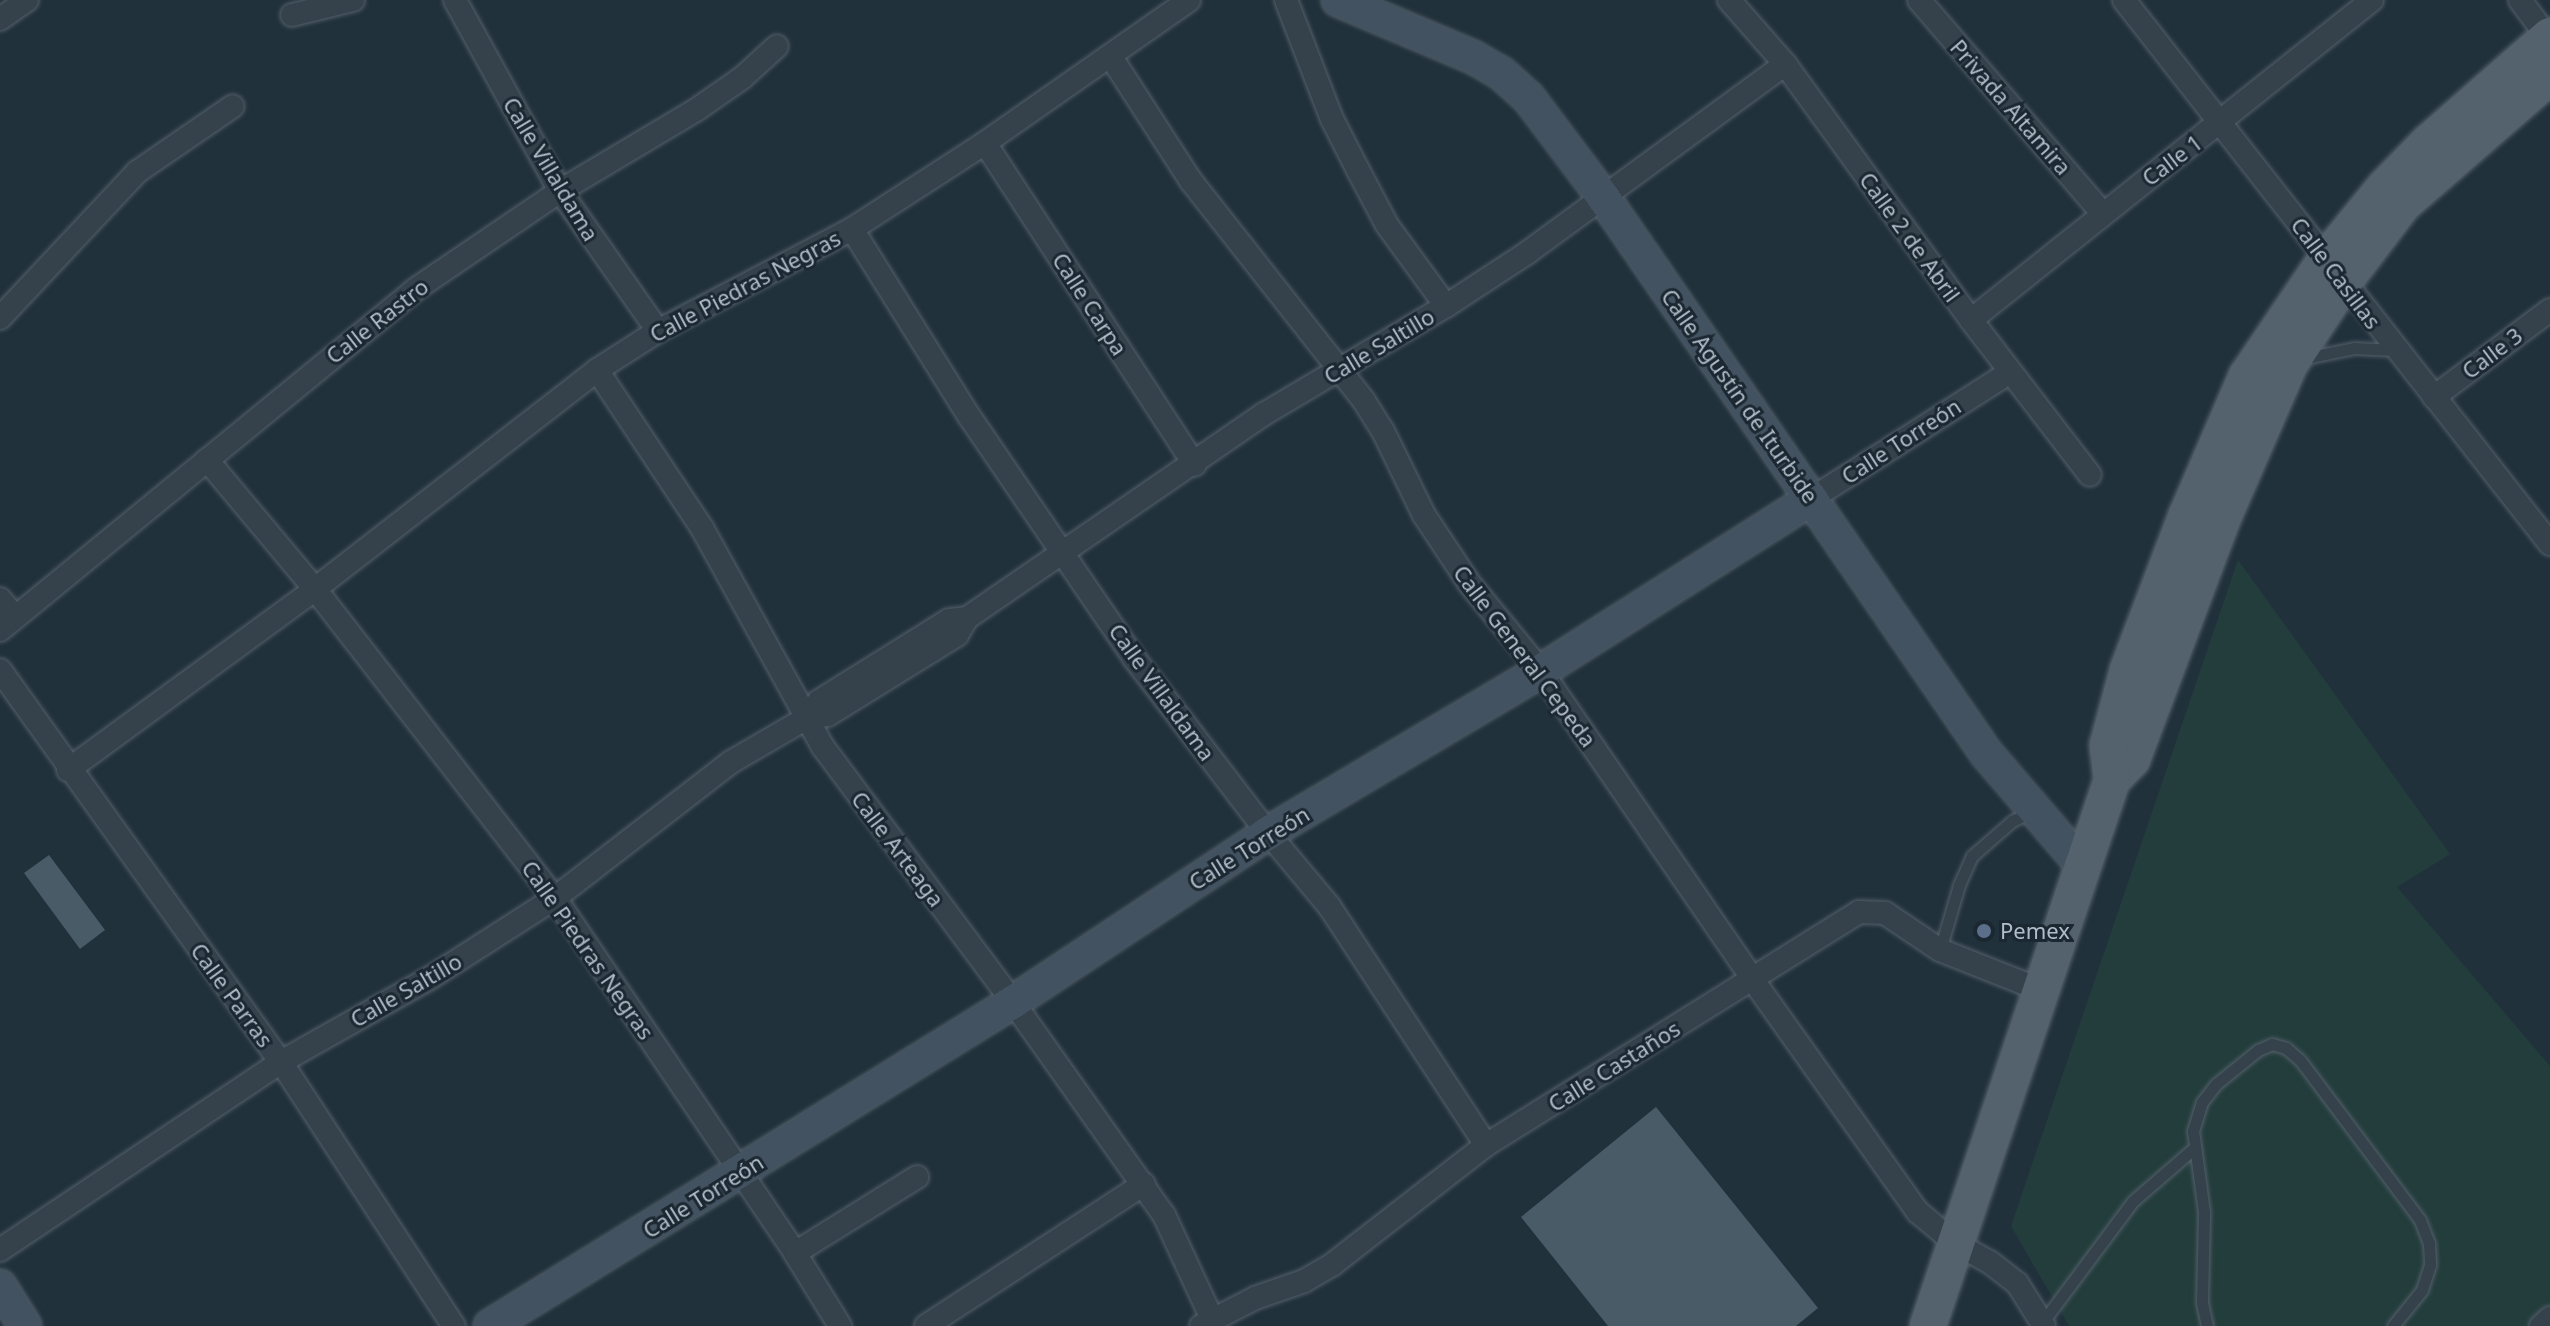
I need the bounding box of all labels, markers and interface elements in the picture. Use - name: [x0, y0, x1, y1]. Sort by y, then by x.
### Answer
- street label: Privada Altamira: [1945, 34, 2077, 180]
- street label: Calle Villaldama: [498, 92, 604, 246]
- street label: Calle 1: [2137, 129, 2207, 191]
- street label: Calle 2 de Abril: [1854, 167, 1966, 307]
- street label: Calle Casillas: [2286, 212, 2386, 334]
- street label: Calle Piedras Negras: [645, 225, 845, 347]
- street label: Calle Carpa: [1047, 248, 1133, 360]
- street label: Calle Rastro: [321, 273, 433, 369]
- street label: Calle Agustín de Iturbide: [1656, 284, 1824, 508]
- street label: Calle Saltillo: [1319, 303, 1439, 389]
- street label: Calle 3: [2457, 322, 2527, 384]
- street label: Calle Torreón: [1836, 393, 1966, 489]
- street label: Calle General Cepeda: [1448, 560, 1602, 752]
- street label: Calle Villaldama: [1103, 618, 1221, 766]
- street label: Calle Arteaga: [846, 786, 950, 912]
- street label: Calle Torreón: [1184, 801, 1314, 895]
- street label: Calle Piedras Negras: [516, 856, 660, 1044]
- place label: Pemex: [2000, 918, 2070, 944]
- marker: Pemex: [1975, 922, 1993, 940]
- street label: Calle Parras: [185, 938, 279, 1052]
- street label: Calle Saltillo: [346, 948, 466, 1032]
- street label: Calle Castaños: [1543, 1015, 1685, 1117]
- street label: Calle Torreón: [638, 1149, 768, 1243]

